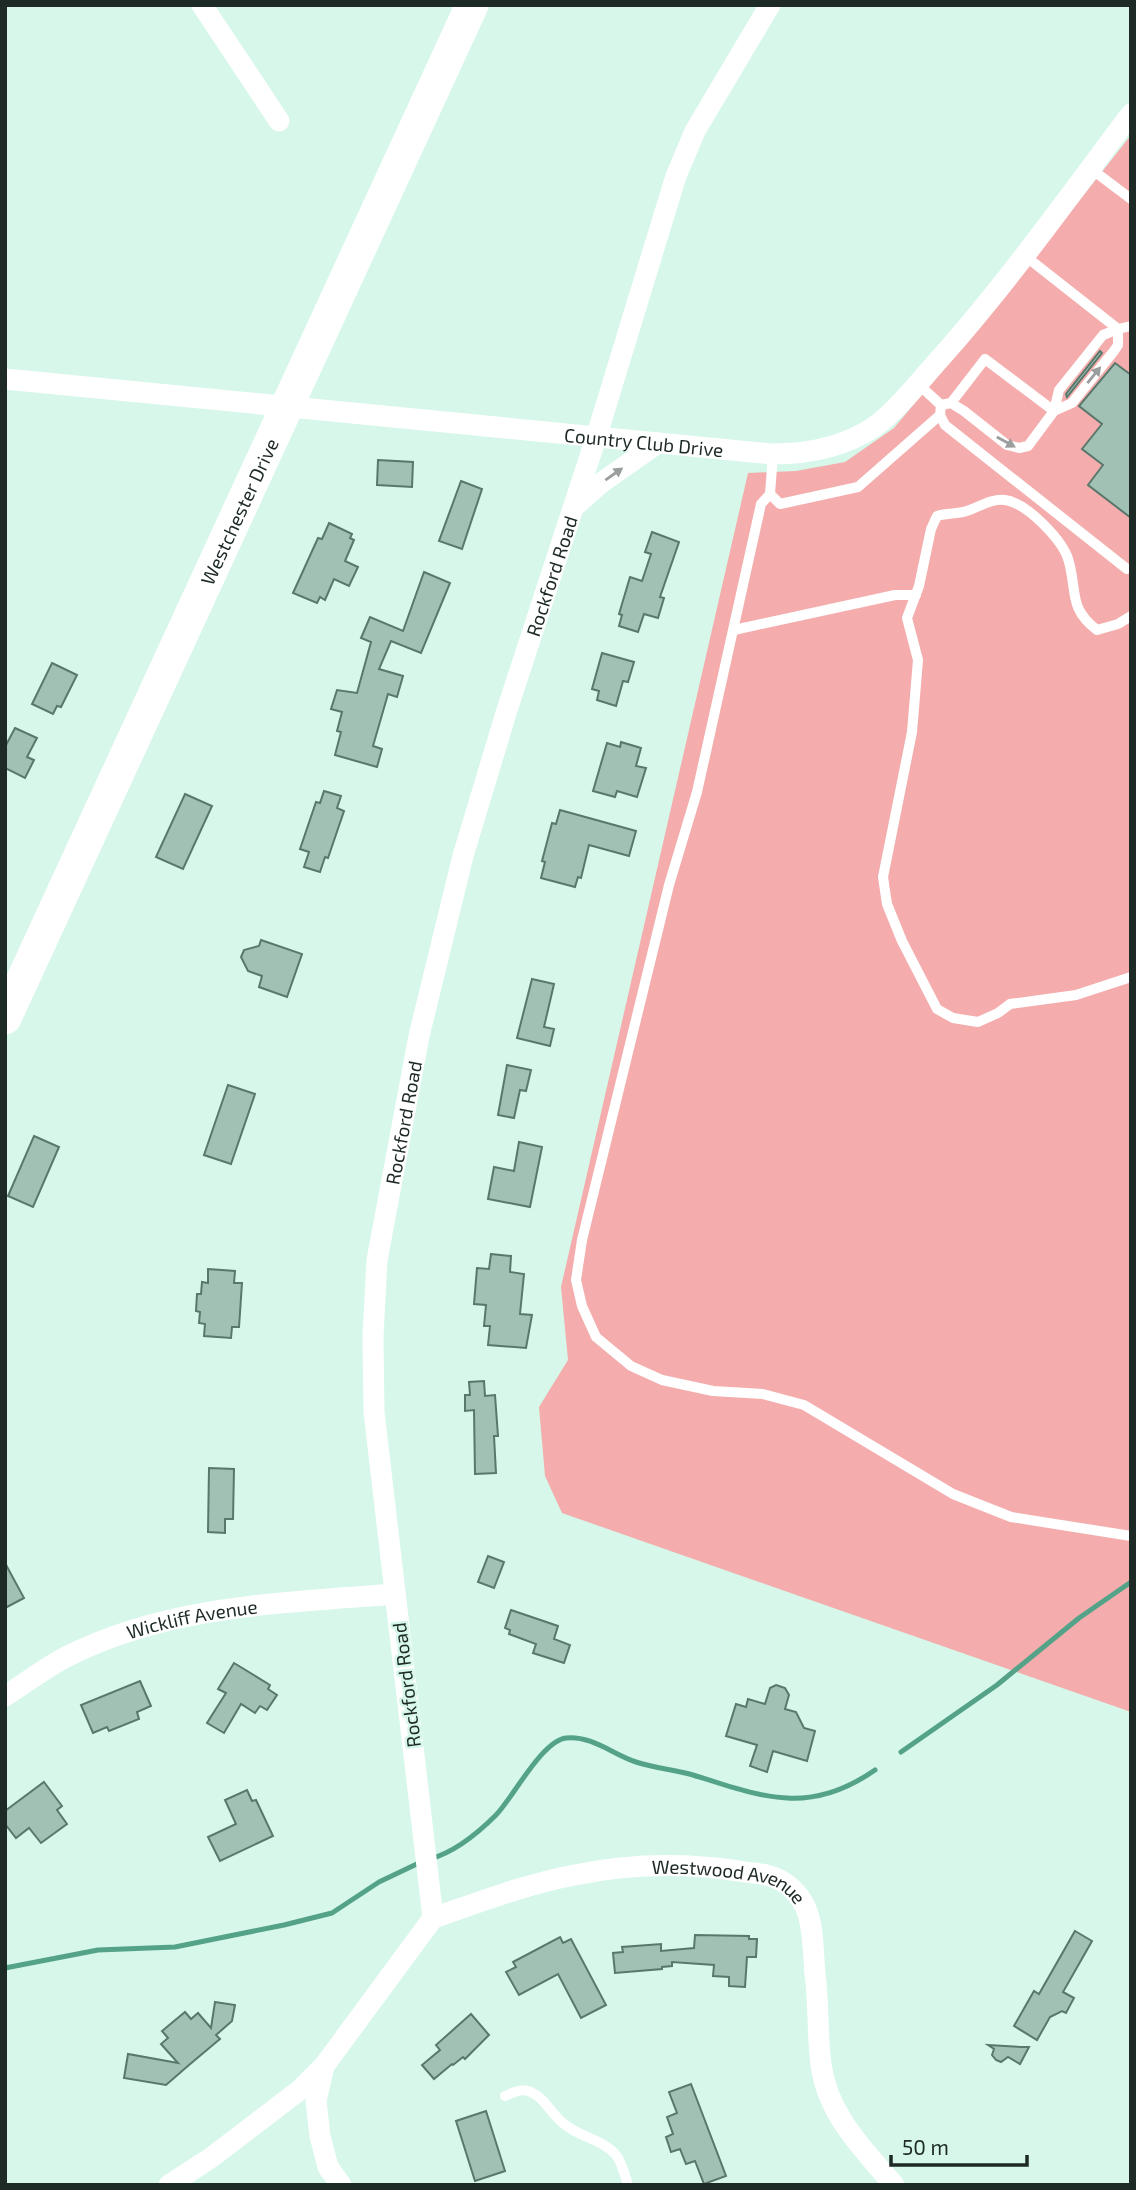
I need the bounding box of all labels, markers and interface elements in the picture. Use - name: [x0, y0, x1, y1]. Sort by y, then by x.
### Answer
- one-way arrow: [1086, 367, 1101, 384]
- street label: Country Club Drive: [563, 422, 725, 461]
- street label: Westchester Drive: [195, 434, 282, 588]
- one-way arrow: [997, 436, 1016, 448]
- one-way arrow: [605, 468, 624, 481]
- street label: Rockford Road: [520, 513, 581, 639]
- street label: Rockford Road: [380, 1059, 426, 1186]
- street label: Wickliff Avenue: [124, 1594, 259, 1643]
- street label: Rockford Road: [387, 1621, 425, 1749]
- street label: Westwood Avenue: [652, 1854, 811, 1908]
- scale bar: [891, 2124, 1028, 2168]
- text: 50 m: [902, 2134, 949, 2159]

